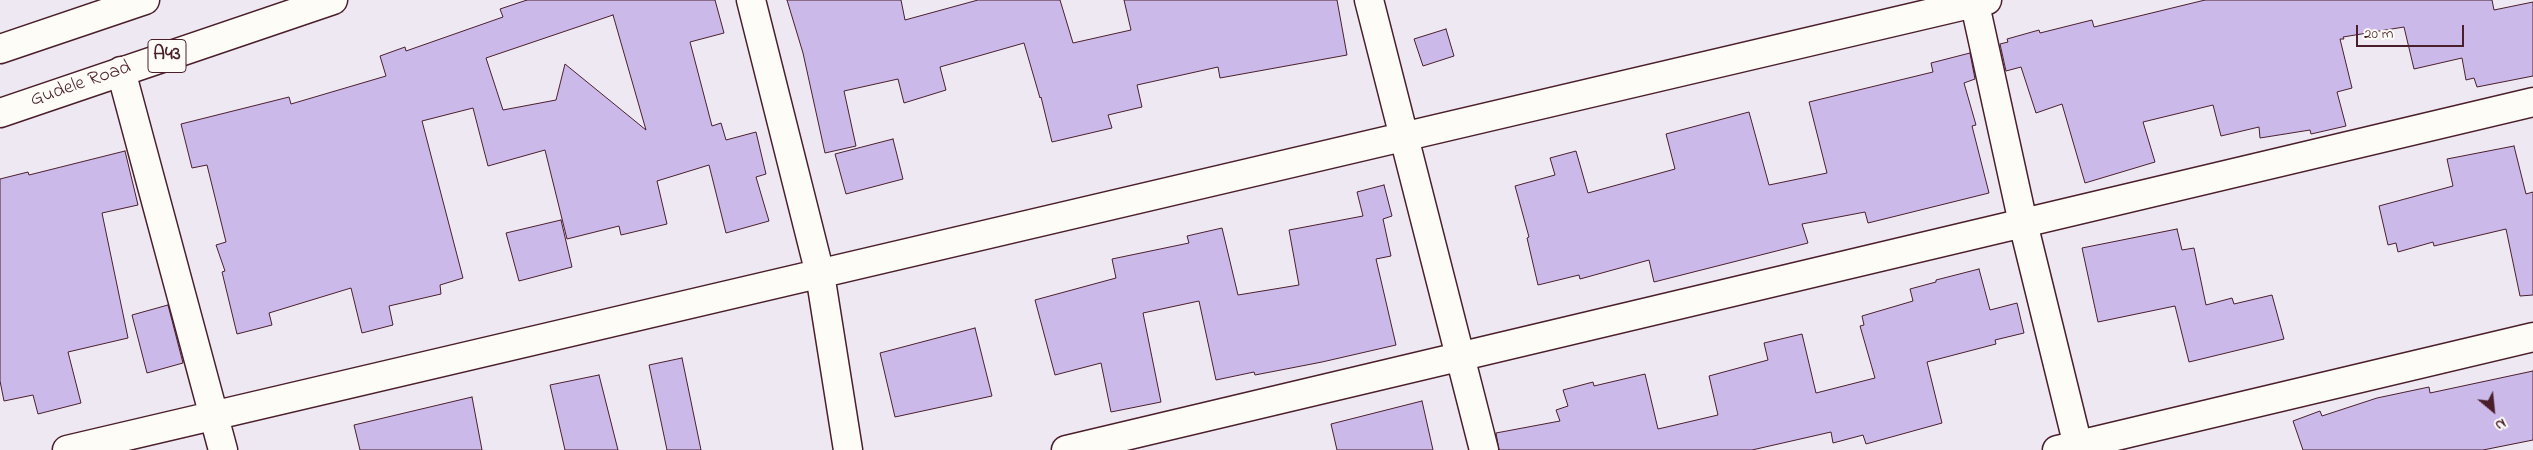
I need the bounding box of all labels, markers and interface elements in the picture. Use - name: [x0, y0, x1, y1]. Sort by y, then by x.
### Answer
- scale bar: [2358, 15, 2466, 47]
- text: 20 m: [2364, 23, 2393, 45]
- road number: A43: [148, 40, 186, 72]
- street label: Gudele Road: [27, 57, 135, 113]
- north arrow: [2468, 385, 2518, 435]
- text: N: [2491, 412, 2509, 435]

